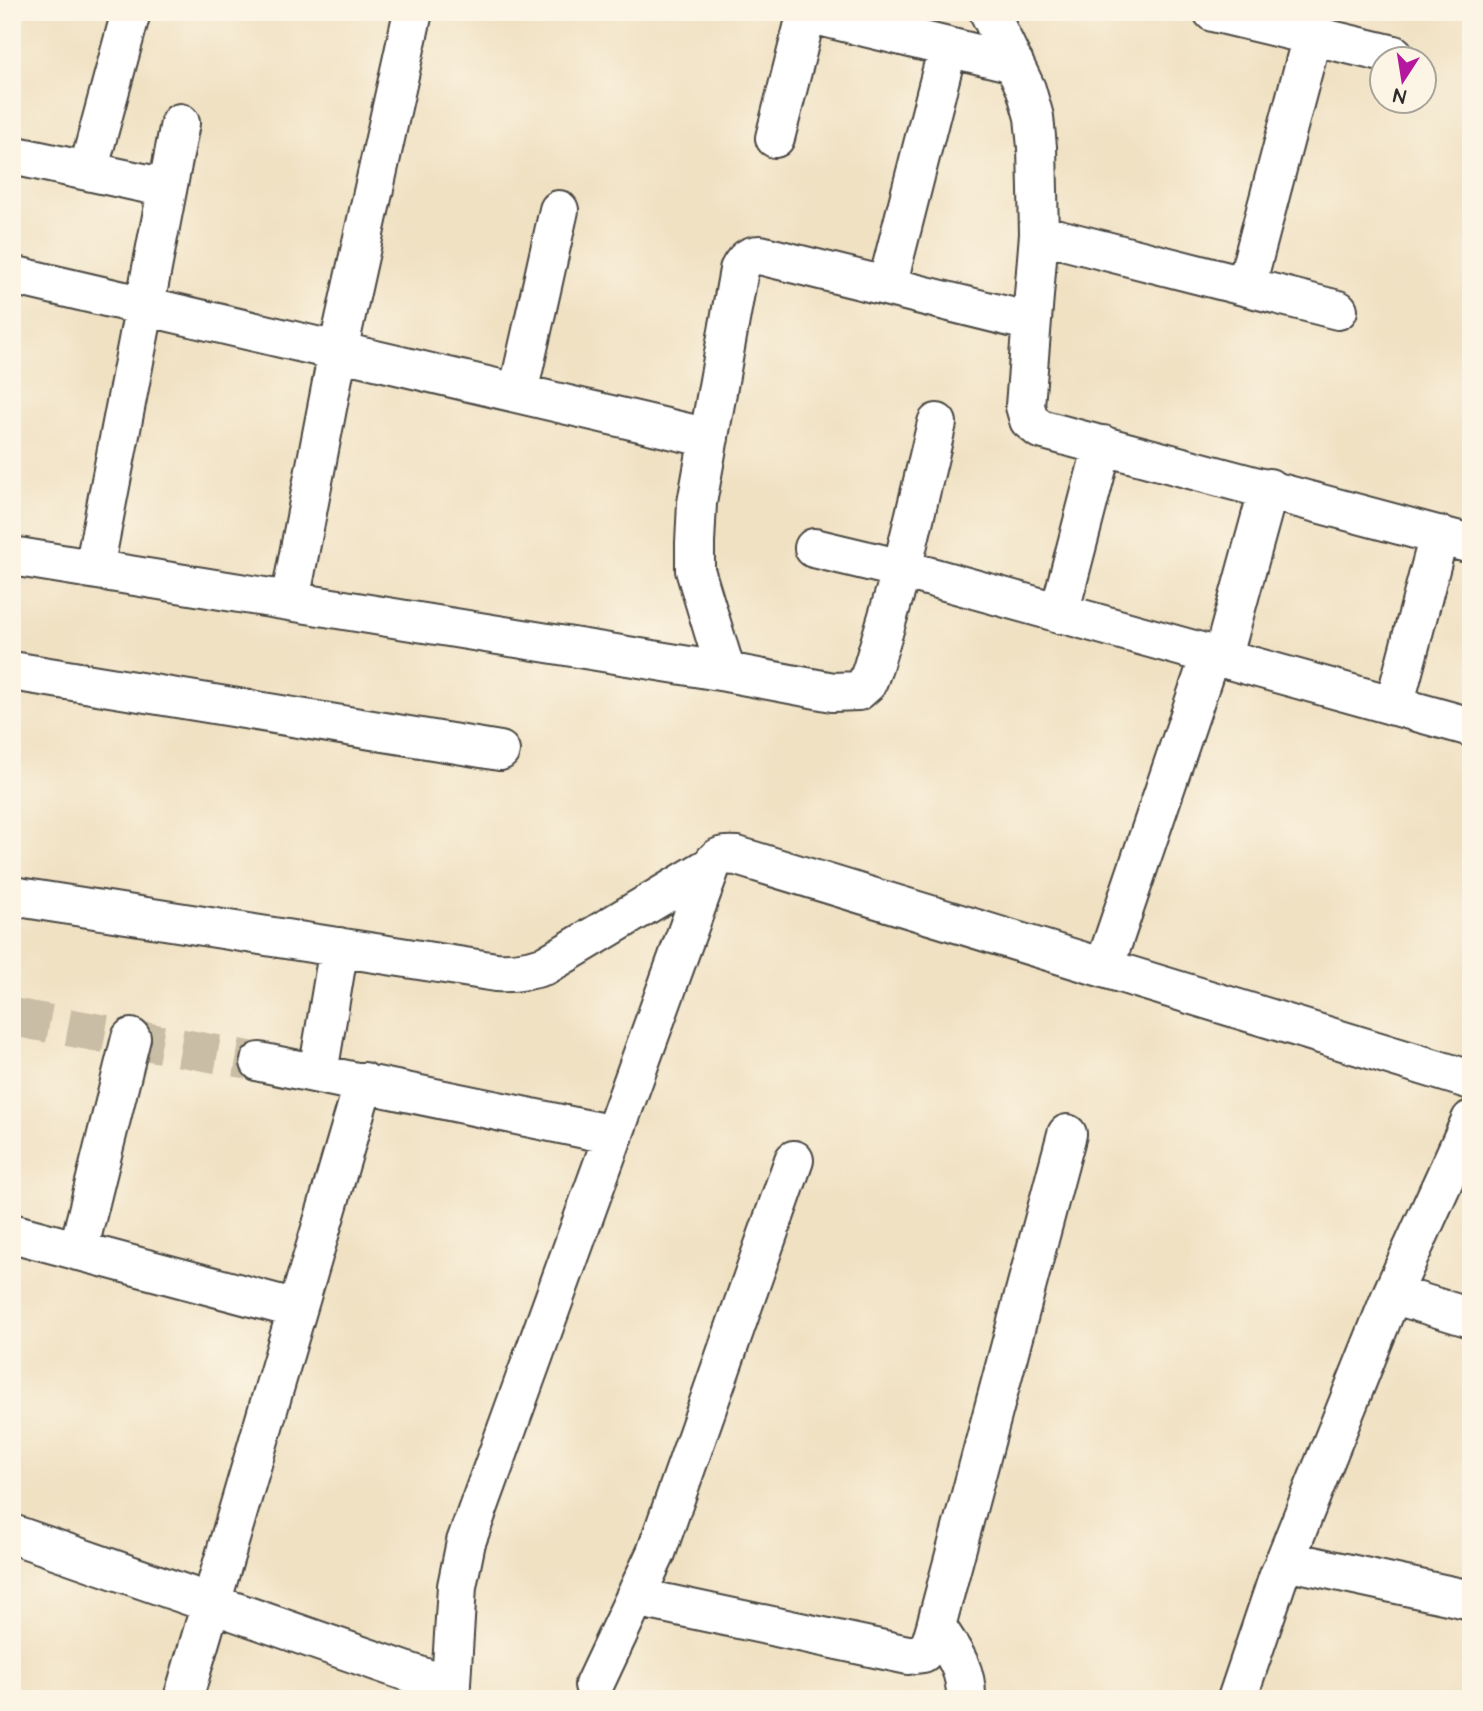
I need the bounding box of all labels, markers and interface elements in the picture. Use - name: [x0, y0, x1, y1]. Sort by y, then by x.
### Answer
- north arrow: [1368, 46, 1438, 116]
- text: N: [1391, 81, 1408, 110]

